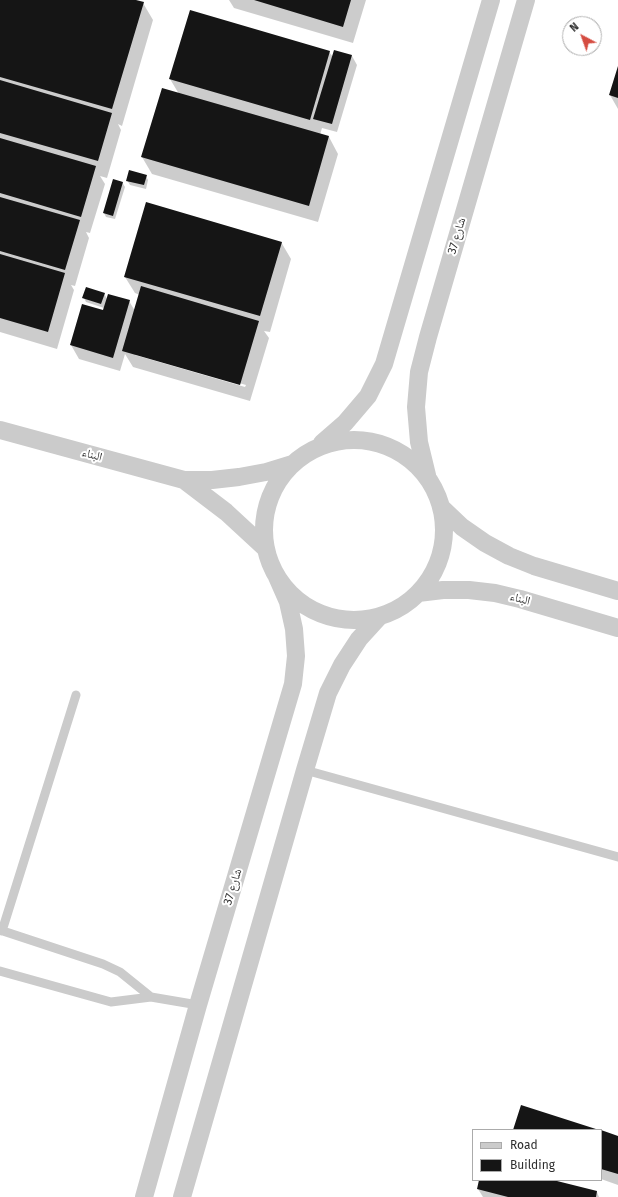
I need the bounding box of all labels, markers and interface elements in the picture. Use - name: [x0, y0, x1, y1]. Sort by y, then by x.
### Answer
- north arrow: [562, 16, 602, 56]
- text: N: [567, 20, 581, 35]
- street label: شارع 37: [445, 216, 469, 256]
- street label: البناء: [80, 445, 104, 465]
- street label: البناء: [508, 589, 532, 609]
- street label: شارع 37: [221, 867, 245, 907]
- legend: [472, 1129, 602, 1181]
- text: Road: [510, 1138, 538, 1152]
- text: Building: [510, 1158, 555, 1172]

